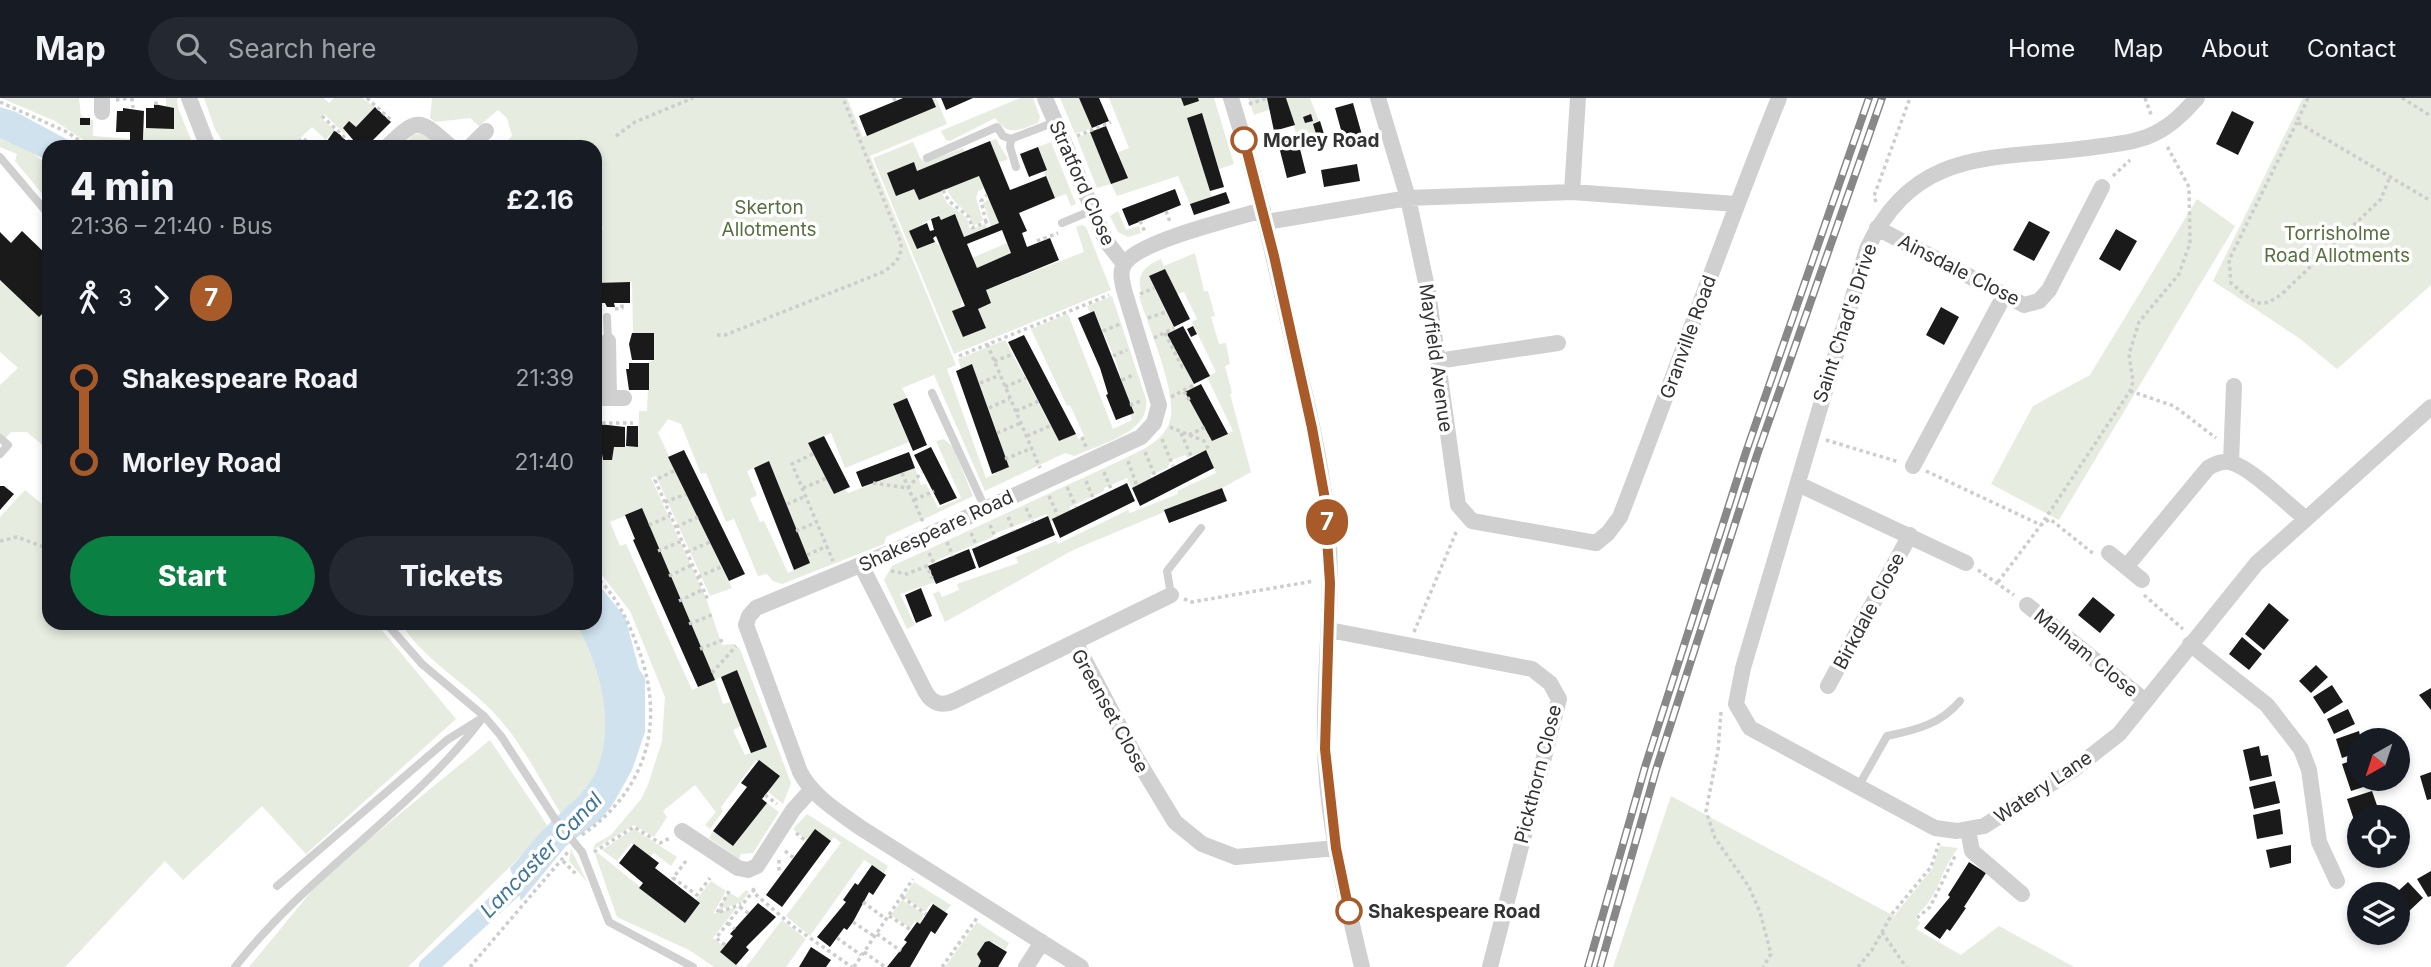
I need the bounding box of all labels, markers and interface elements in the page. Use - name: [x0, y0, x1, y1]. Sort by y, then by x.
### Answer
- search box: [148, 17, 638, 80]
- text: Map: [35, 28, 106, 68]
- icon: search: [172, 29, 210, 67]
- text: Search here: [228, 33, 376, 64]
- text: Home: [2008, 34, 2075, 63]
- text: Map: [2113, 34, 2163, 63]
- text: About: [2201, 34, 2269, 63]
- text: Contact: [2307, 34, 2396, 63]
- street label: Stratford Close: [1044, 117, 1120, 249]
- marker: Morley Road: [1231, 127, 1257, 153]
- place label: Morley Road: [1263, 129, 1380, 152]
- text: 4 min: [70, 163, 175, 209]
- text: £2.16: [507, 184, 574, 215]
- park label: Skerton Allotments: [722, 196, 816, 241]
- text: 21:36 – 21:40 · Bus: [70, 212, 273, 240]
- park label: Torrisholme Road Allotments: [2264, 222, 2410, 267]
- street label: Ainsdale Close: [1894, 229, 2024, 311]
- street label: Saint Chad's Drive: [1808, 241, 1882, 405]
- street label: Granville Road: [1655, 272, 1721, 402]
- icon: walk: [70, 279, 108, 317]
- icon: forward: [142, 279, 180, 317]
- street label: Mayfield Avenue: [1414, 282, 1458, 434]
- text: 7: [204, 283, 218, 312]
- text: 3: [118, 284, 132, 312]
- text: Shakespeare Road: [122, 363, 358, 394]
- text: 21:39: [516, 364, 574, 392]
- text: Morley Road: [122, 447, 281, 478]
- text: 21:40: [515, 448, 574, 476]
- street label: Shakespeare Road: [855, 485, 1017, 577]
- line badge: 7: [1304, 499, 1350, 545]
- text: 7: [1320, 507, 1334, 536]
- button: Start: [70, 536, 315, 616]
- button: Tickets: [329, 536, 574, 616]
- street label: Birkdale Close: [1829, 549, 1909, 673]
- street label: Malham Close: [2029, 604, 2143, 702]
- street label: Greenset Close: [1066, 645, 1154, 777]
- street label: Pickthorn Close: [1510, 702, 1566, 846]
- north arrow: [2347, 728, 2410, 791]
- map controls: [2347, 728, 2410, 945]
- street label: Watery Lane: [1990, 746, 2096, 828]
- water label: Lancaster Canal: [475, 787, 608, 923]
- button: locate: [2347, 805, 2410, 868]
- button: layers: [2347, 882, 2410, 945]
- marker: Shakespeare Road: [1336, 898, 1362, 924]
- place label: Shakespeare Road: [1368, 900, 1541, 923]

